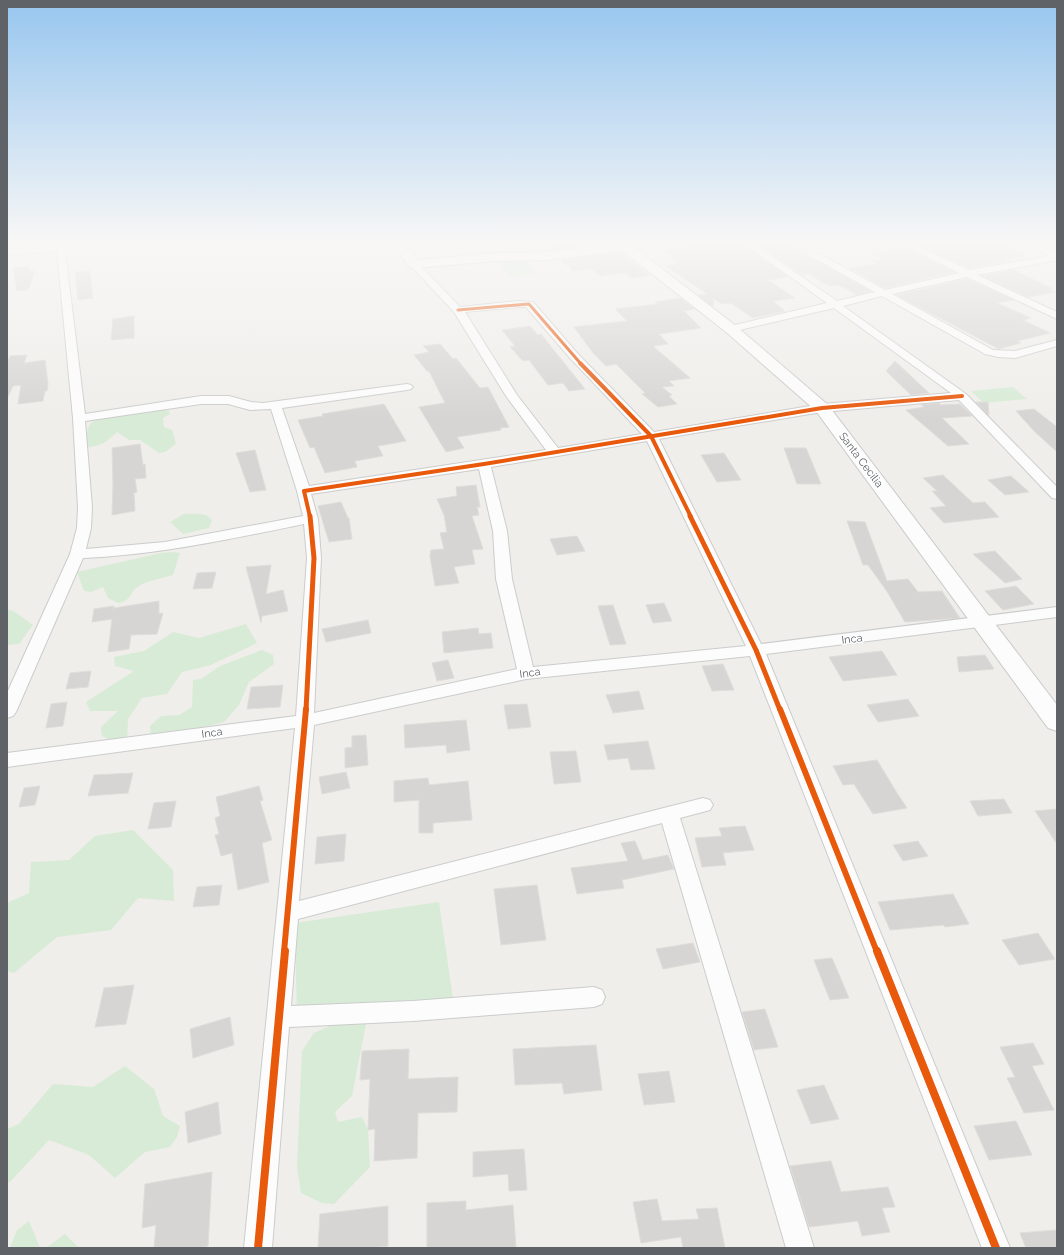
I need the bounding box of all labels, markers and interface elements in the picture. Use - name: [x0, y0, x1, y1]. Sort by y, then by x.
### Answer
- street label: Santa Cecilia: [836, 430, 886, 490]
- street label: Inca: [841, 631, 863, 647]
- street label: Inca: [519, 665, 541, 681]
- street label: Inca: [201, 725, 223, 741]

